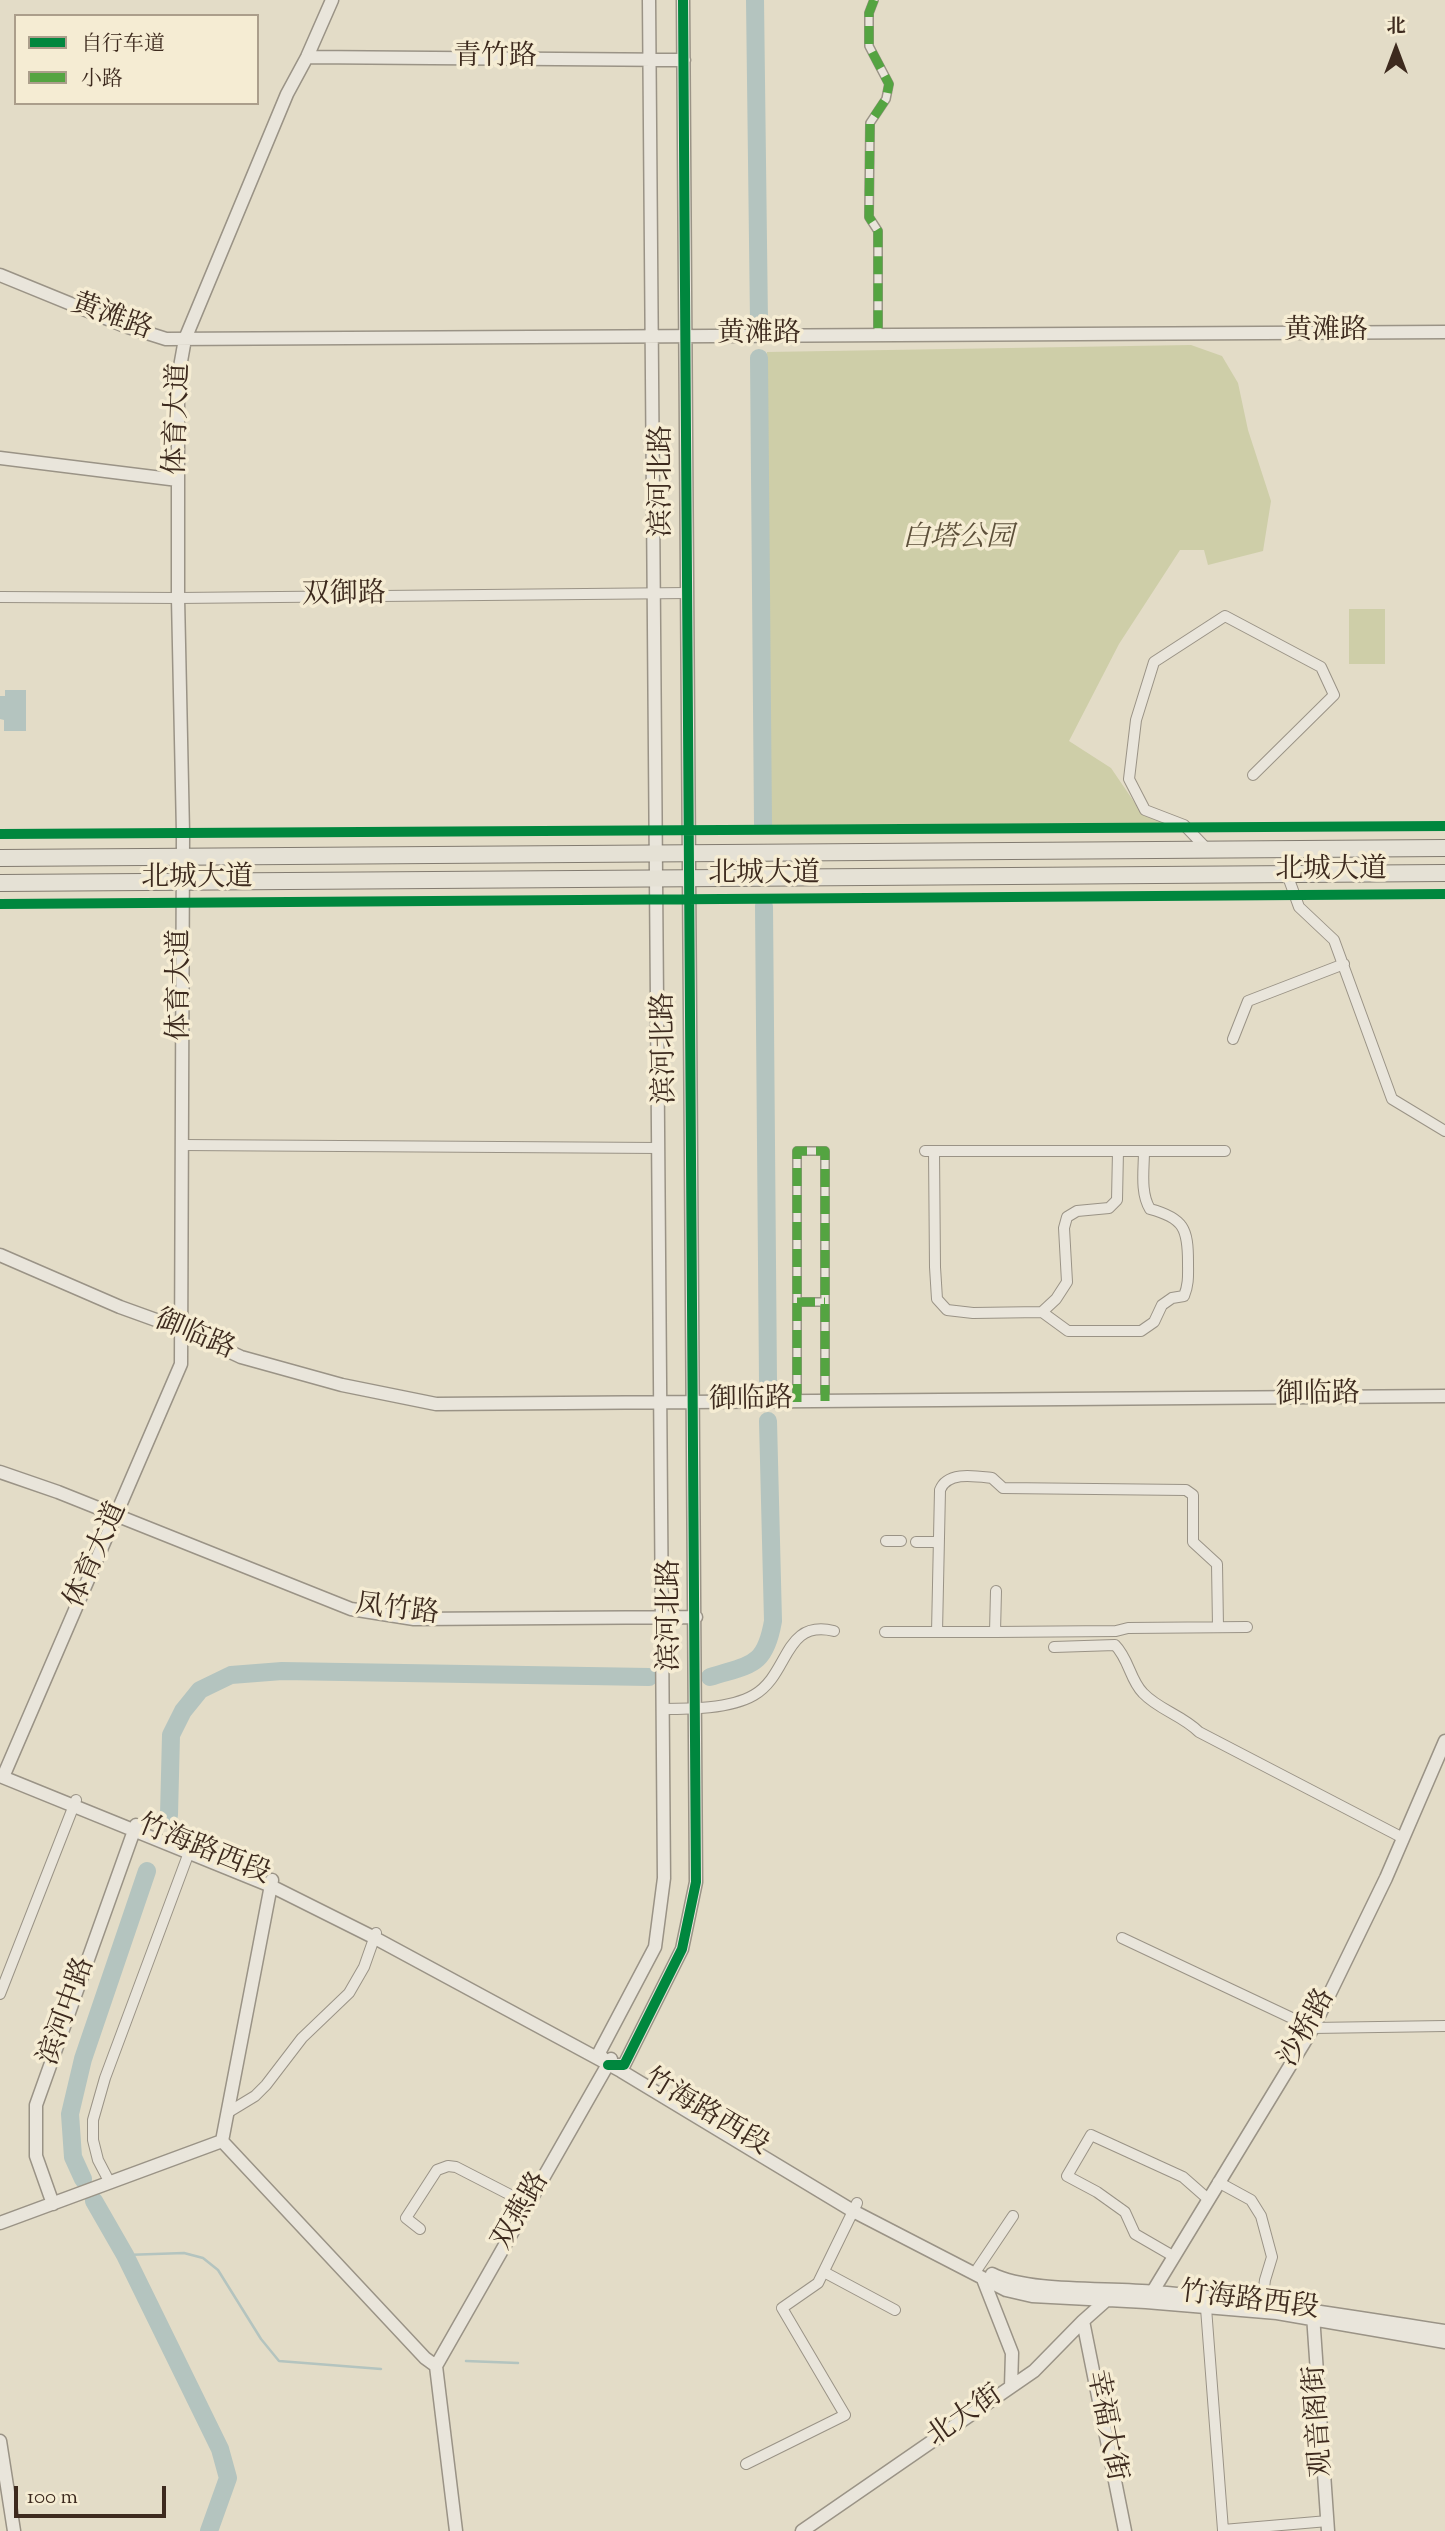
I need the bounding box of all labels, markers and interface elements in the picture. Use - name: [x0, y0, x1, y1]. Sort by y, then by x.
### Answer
- legend: [14, 14, 259, 105]
- north arrow: [1361, 14, 1431, 84]
- text: 北: [1386, 14, 1406, 41]
- text: 自行车道: [81, 30, 165, 60]
- street label: 青竹路: [453, 42, 537, 76]
- text: 小路: [81, 65, 123, 95]
- street label: 黄滩路: [66, 289, 156, 349]
- street label: 黄滩路: [1284, 316, 1368, 350]
- street label: 黄滩路: [717, 319, 801, 353]
- street label: 体育大道: [161, 362, 199, 476]
- street label: 滨河北路: [647, 425, 681, 537]
- park label: 白塔公园: [902, 523, 1014, 557]
- street label: 双御路: [302, 579, 386, 615]
- street label: 北城大道: [1275, 855, 1387, 889]
- street label: 北城大道: [708, 859, 820, 893]
- street label: 北城大道: [141, 863, 253, 897]
- street label: 体育大道: [165, 929, 199, 1041]
- street label: 滨河北路: [649, 992, 685, 1104]
- street label: 御临路: [149, 1305, 239, 1369]
- street label: 御临路: [1276, 1379, 1360, 1415]
- street label: 御临路: [709, 1384, 793, 1420]
- street label: 体育大道: [60, 1498, 136, 1614]
- street label: 滨河北路: [655, 1559, 689, 1671]
- street label: 凤竹路: [353, 1590, 441, 1634]
- street label: 竹海路西段: [132, 1810, 274, 1894]
- street label: 滨河中路: [34, 1954, 104, 2070]
- street label: 沙桥路: [1274, 1984, 1344, 2074]
- street label: 竹海路西段: [636, 2064, 774, 2164]
- street label: 双燕路: [487, 2167, 559, 2257]
- street label: 竹海路西段: [1177, 2278, 1321, 2328]
- street label: 观音阁街: [1300, 2364, 1342, 2478]
- street label: 幸福大街: [1077, 2368, 1131, 2484]
- street label: 北大街: [922, 2380, 1010, 2456]
- scale bar: [18, 2472, 170, 2516]
- text: 100 m: [27, 2483, 78, 2513]

